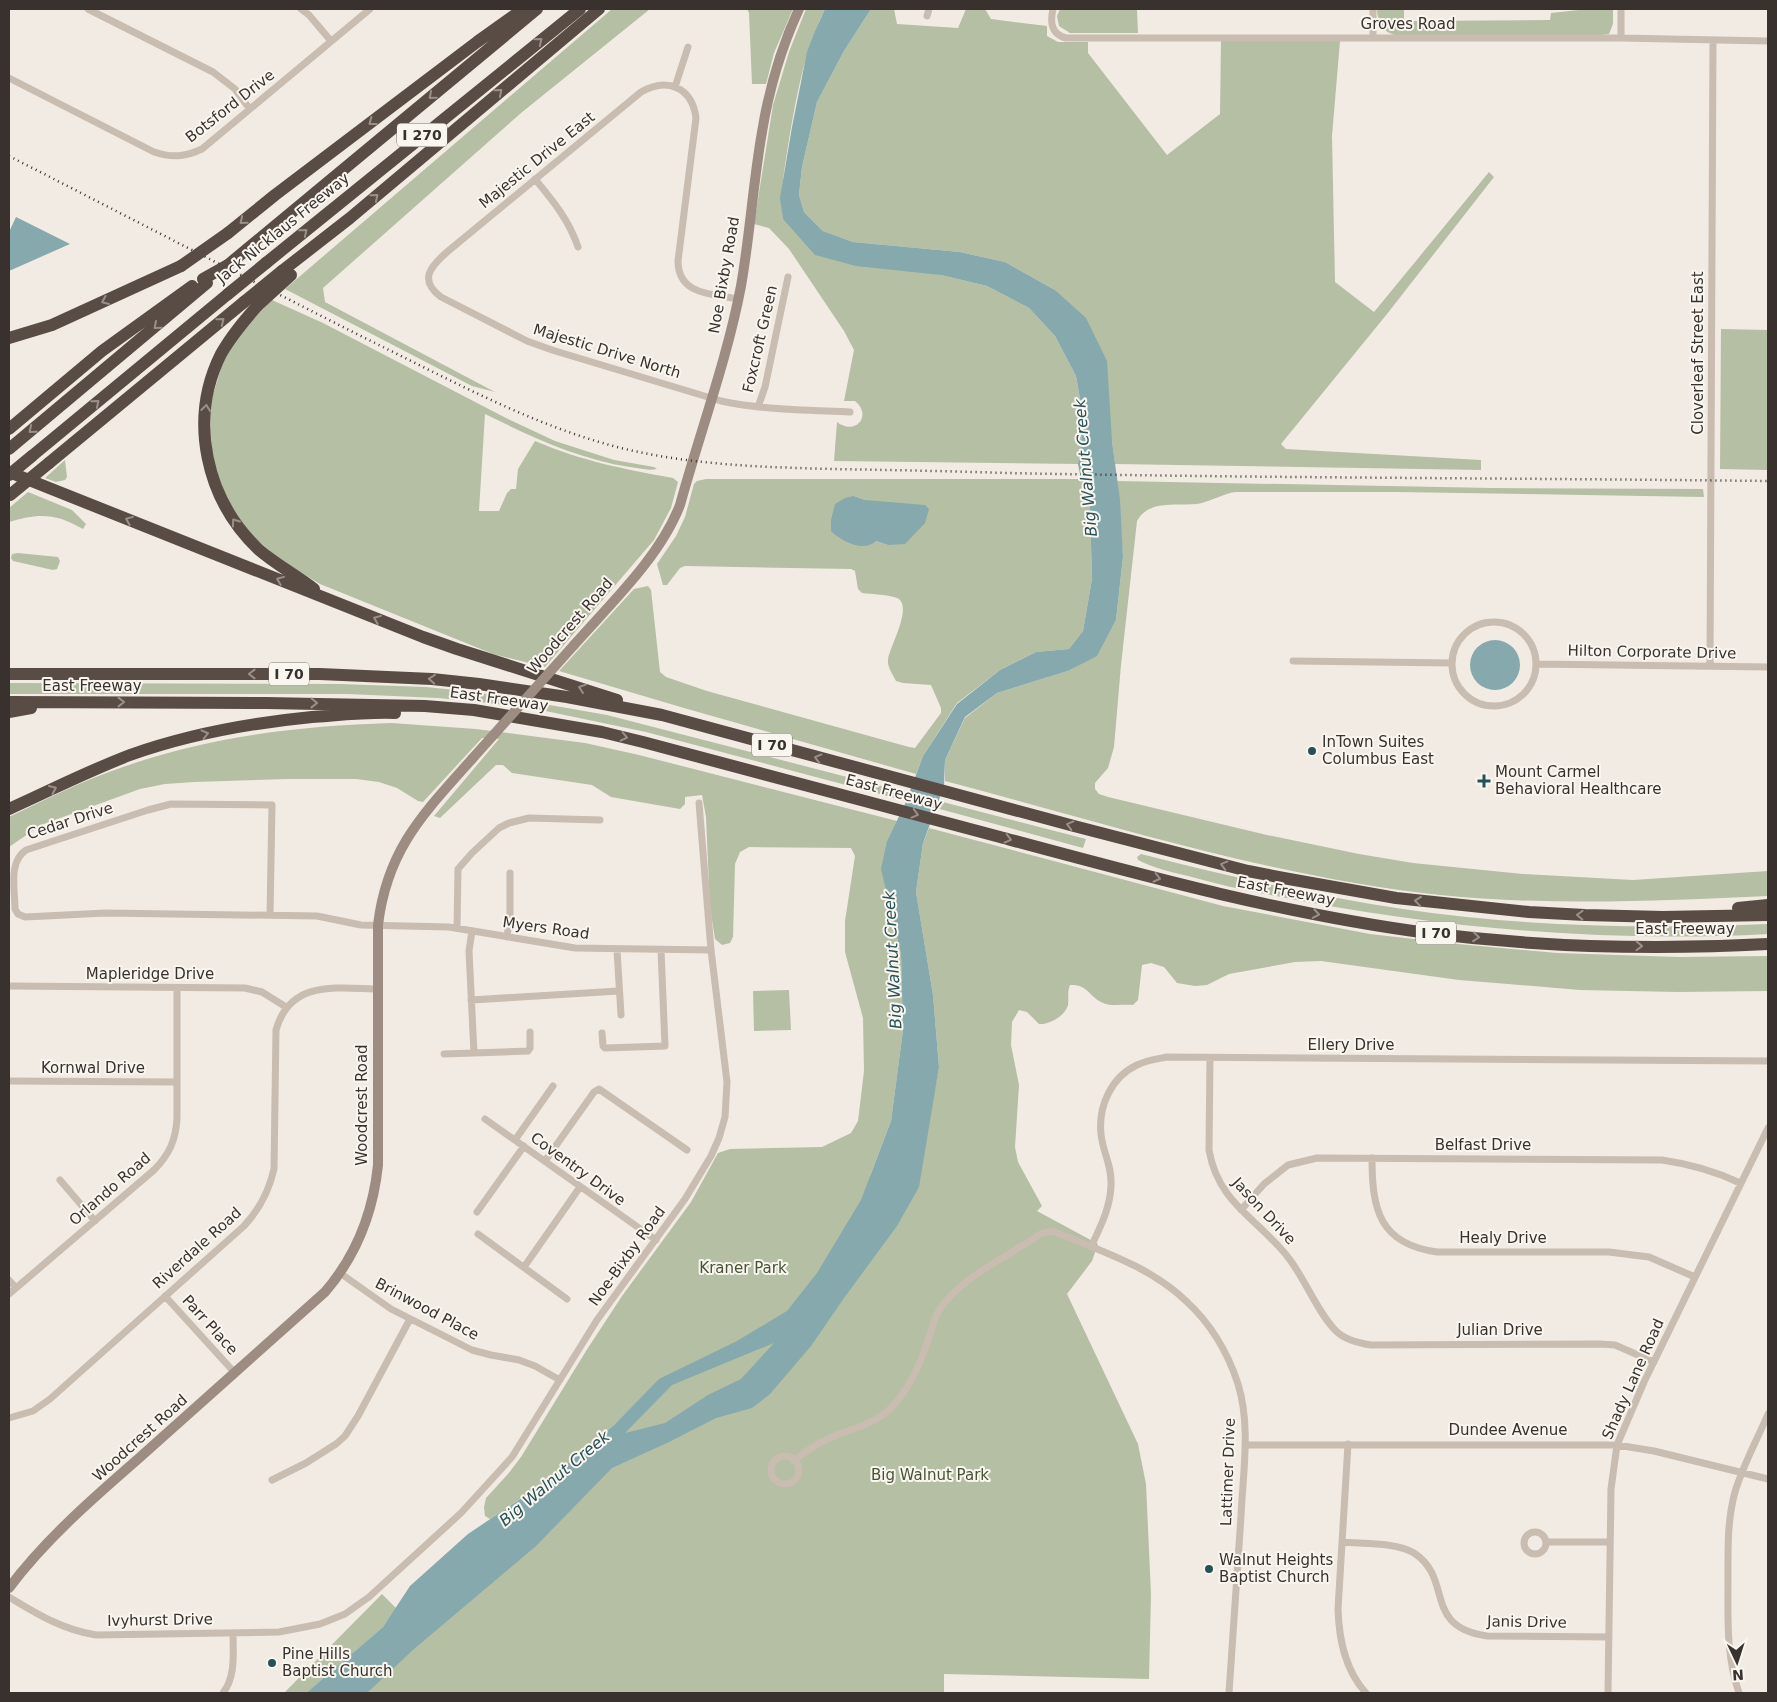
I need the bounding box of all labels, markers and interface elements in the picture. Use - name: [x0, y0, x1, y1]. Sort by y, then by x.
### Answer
- street label: Groves Road: [1361, 15, 1455, 33]
- one-way arrow: [533, 39, 542, 47]
- street label: Botsford Drive: [182, 66, 278, 146]
- one-way arrow: [493, 89, 502, 97]
- one-way arrow: [429, 91, 438, 100]
- street label: Majestic Drive East: [476, 108, 599, 212]
- one-way arrow: [368, 116, 378, 125]
- road number: I 270: [397, 124, 447, 146]
- street label: Jack Nicklaus Freeway: [212, 169, 353, 288]
- one-way arrow: [369, 193, 378, 202]
- street label: Noe Bixby Road: [705, 215, 743, 335]
- one-way arrow: [240, 216, 249, 224]
- one-way arrow: [298, 228, 307, 237]
- street label: Cloverleaf Street East: [1689, 271, 1707, 435]
- street label: Foxcroft Green: [739, 283, 781, 395]
- one-way arrow: [101, 295, 110, 305]
- one-way arrow: [215, 318, 224, 326]
- one-way arrow: [154, 320, 163, 329]
- street label: Majestic Drive North: [531, 320, 683, 382]
- water label: Big Walnut Creek: [1070, 398, 1101, 538]
- one-way arrow: [91, 399, 100, 408]
- one-way arrow: [200, 403, 211, 411]
- one-way arrow: [29, 424, 38, 433]
- one-way arrow: [125, 516, 134, 526]
- one-way arrow: [232, 518, 241, 528]
- street label: Woodcrest Road: [523, 574, 617, 678]
- one-way arrow: [276, 576, 285, 586]
- one-way arrow: [374, 614, 382, 624]
- street label: Hilton Corporate Drive: [1568, 642, 1736, 662]
- road number: I 70: [269, 662, 309, 686]
- one-way arrow: [248, 669, 256, 679]
- one-way arrow: [428, 674, 436, 685]
- street label: East Freeway: [42, 677, 142, 695]
- street label: East Freeway: [449, 683, 550, 715]
- one-way arrow: [579, 684, 587, 694]
- one-way arrow: [118, 697, 126, 707]
- one-way arrow: [311, 698, 319, 708]
- one-way arrow: [201, 729, 210, 740]
- one-way arrow: [620, 731, 629, 742]
- place label: InTown Suites Columbus East: [1322, 733, 1434, 768]
- road number: I 70: [752, 734, 792, 756]
- marker: InTown Suites Columbus East: [1306, 745, 1318, 757]
- one-way arrow: [814, 753, 822, 763]
- place label: Mount Carmel Behavioral Healthcare: [1495, 763, 1662, 798]
- street label: East Freeway: [844, 770, 944, 814]
- marker: Mount Carmel Behavioral Healthcare: [1477, 774, 1491, 788]
- one-way arrow: [48, 784, 57, 795]
- street label: Cedar Drive: [25, 799, 115, 843]
- one-way arrow: [911, 808, 919, 819]
- one-way arrow: [1066, 820, 1075, 831]
- one-way arrow: [1003, 833, 1012, 844]
- one-way arrow: [1219, 860, 1228, 871]
- one-way arrow: [1153, 872, 1162, 883]
- street label: East Freeway: [1236, 873, 1337, 909]
- water label: Big Walnut Creek: [879, 890, 906, 1029]
- one-way arrow: [1413, 896, 1421, 907]
- one-way arrow: [1311, 908, 1320, 918]
- one-way arrow: [1575, 910, 1583, 920]
- street label: Myers Road: [501, 913, 591, 943]
- street label: East Freeway: [1635, 920, 1735, 938]
- road number: I 70: [1416, 921, 1456, 944]
- one-way arrow: [1473, 932, 1481, 943]
- one-way arrow: [1635, 941, 1643, 951]
- street label: Mapleridge Drive: [86, 965, 214, 983]
- street label: Ellery Drive: [1308, 1036, 1394, 1054]
- street label: Woodcrest Road: [353, 1044, 371, 1166]
- street label: Kornwal Drive: [41, 1059, 145, 1077]
- street label: Coventry Drive: [527, 1129, 629, 1209]
- street label: Belfast Drive: [1435, 1136, 1531, 1154]
- street label: Orlando Road: [66, 1149, 154, 1229]
- street label: Jason Drive: [1228, 1173, 1300, 1248]
- street label: Riverdale Road: [149, 1203, 245, 1293]
- street label: Noe-Bixby Road: [585, 1203, 669, 1309]
- street label: Healy Drive: [1459, 1229, 1547, 1247]
- park label: Kraner Park: [699, 1259, 787, 1277]
- street label: Brinwood Place: [372, 1274, 482, 1344]
- street label: Parr Place: [178, 1291, 242, 1359]
- street label: Shady Lane Road: [1598, 1316, 1668, 1442]
- street label: Julian Drive: [1456, 1321, 1543, 1339]
- street label: Woodcrest Road: [89, 1391, 191, 1485]
- street label: Lattimer Drive: [1217, 1418, 1239, 1526]
- street label: Dundee Avenue: [1448, 1421, 1568, 1439]
- water label: Big Walnut Creek: [495, 1426, 614, 1530]
- park label: Big Walnut Park: [871, 1466, 989, 1484]
- place label: Walnut Heights Baptist Church: [1219, 1551, 1333, 1586]
- marker: Walnut Heights Baptist Church: [1203, 1563, 1215, 1575]
- street label: Ivyhurst Drive: [107, 1610, 213, 1630]
- street label: Janis Drive: [1486, 1612, 1567, 1632]
- north arrow: [1712, 1637, 1762, 1687]
- place label: Pine Hills Baptist Church: [282, 1645, 393, 1680]
- marker: Pine Hills Baptist Church: [266, 1657, 278, 1669]
- text: N: [1732, 1667, 1744, 1683]

